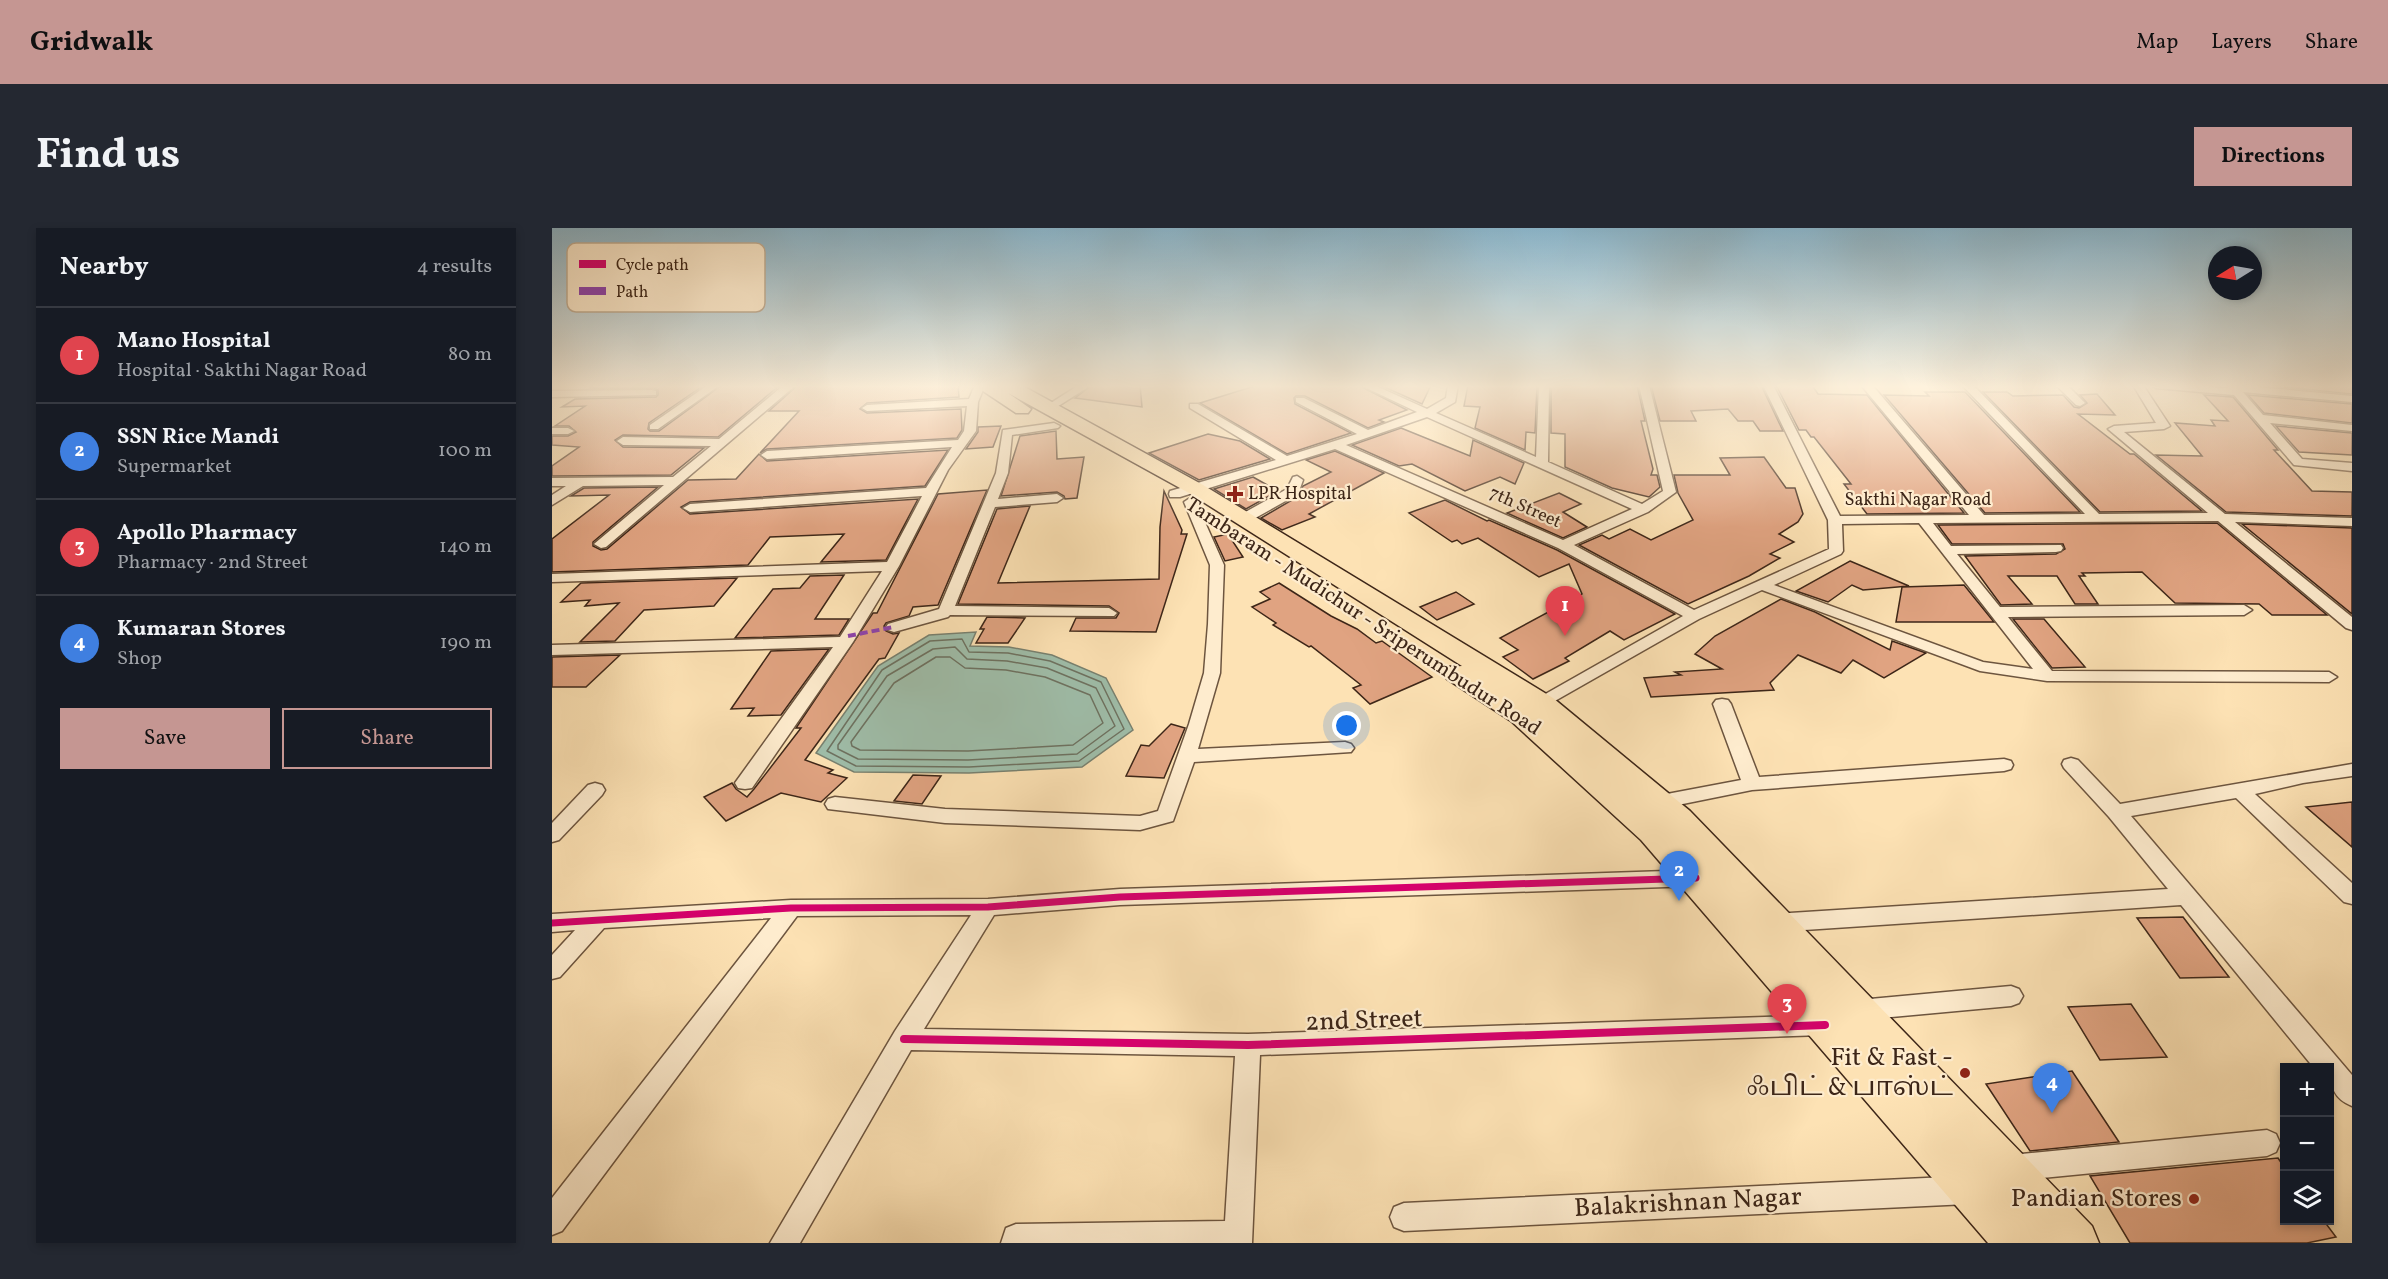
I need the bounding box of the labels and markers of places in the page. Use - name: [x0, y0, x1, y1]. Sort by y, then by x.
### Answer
- place label: LPR Hospital: [1248, 482, 1352, 507]
- marker: LPR Hospital: [1226, 485, 1244, 503]
- pin: 1: [1546, 586, 1584, 636]
- pin: 2: [1660, 852, 1698, 901]
- pin: 3: [1768, 984, 1806, 1034]
- place label: Fit & Fast - ஃபிட் & பாஸ்ட்: [1746, 1040, 1953, 1106]
- pin: 4: [2032, 1064, 2072, 1113]
- marker: Fit & Fast - ஃபிட் & பாஸ்ட்: [1958, 1066, 1972, 1080]
- place label: Pandian Stores: [2011, 1181, 2182, 1217]
- marker: Pandian Stores: [2187, 1192, 2201, 1206]

